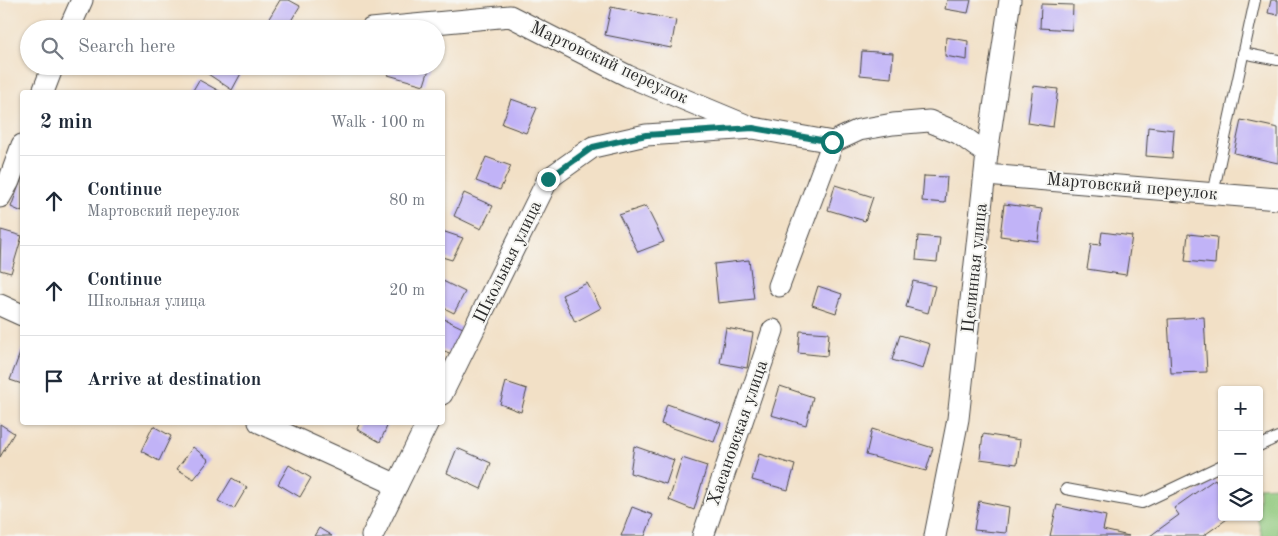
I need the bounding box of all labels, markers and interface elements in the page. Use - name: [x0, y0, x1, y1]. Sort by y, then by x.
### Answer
- street label: Мартовский переулок: [527, 19, 691, 107]
- search box: [20, 20, 445, 75]
- icon: search: [38, 34, 66, 62]
- text: Search here: [78, 38, 175, 57]
- text: 2 min: [40, 112, 93, 133]
- text: Walk · 100 m: [330, 115, 425, 131]
- route start: [821, 131, 844, 154]
- route end: [537, 168, 560, 191]
- street label: Мартовский переулок: [1046, 171, 1218, 203]
- text: Continue: [87, 181, 162, 200]
- icon: ahead: [40, 187, 68, 215]
- text: 80 m: [389, 193, 425, 209]
- street label: Школьная улица: [471, 198, 545, 326]
- street label: Целинная улица: [959, 202, 991, 334]
- text: Мартовский переулок: [87, 204, 240, 220]
- text: Continue: [87, 271, 162, 290]
- icon: ahead: [40, 277, 68, 305]
- text: 20 m: [389, 283, 425, 299]
- text: Школьная улица: [87, 294, 206, 310]
- street label: Хасановская улица: [705, 358, 771, 508]
- icon: arrive: [40, 367, 68, 395]
- text: Arrive at destination: [87, 371, 261, 390]
- map controls: [1218, 386, 1263, 521]
- button: +: [1218, 386, 1263, 431]
- button: −: [1218, 431, 1263, 476]
- button: layers: [1218, 476, 1263, 521]

